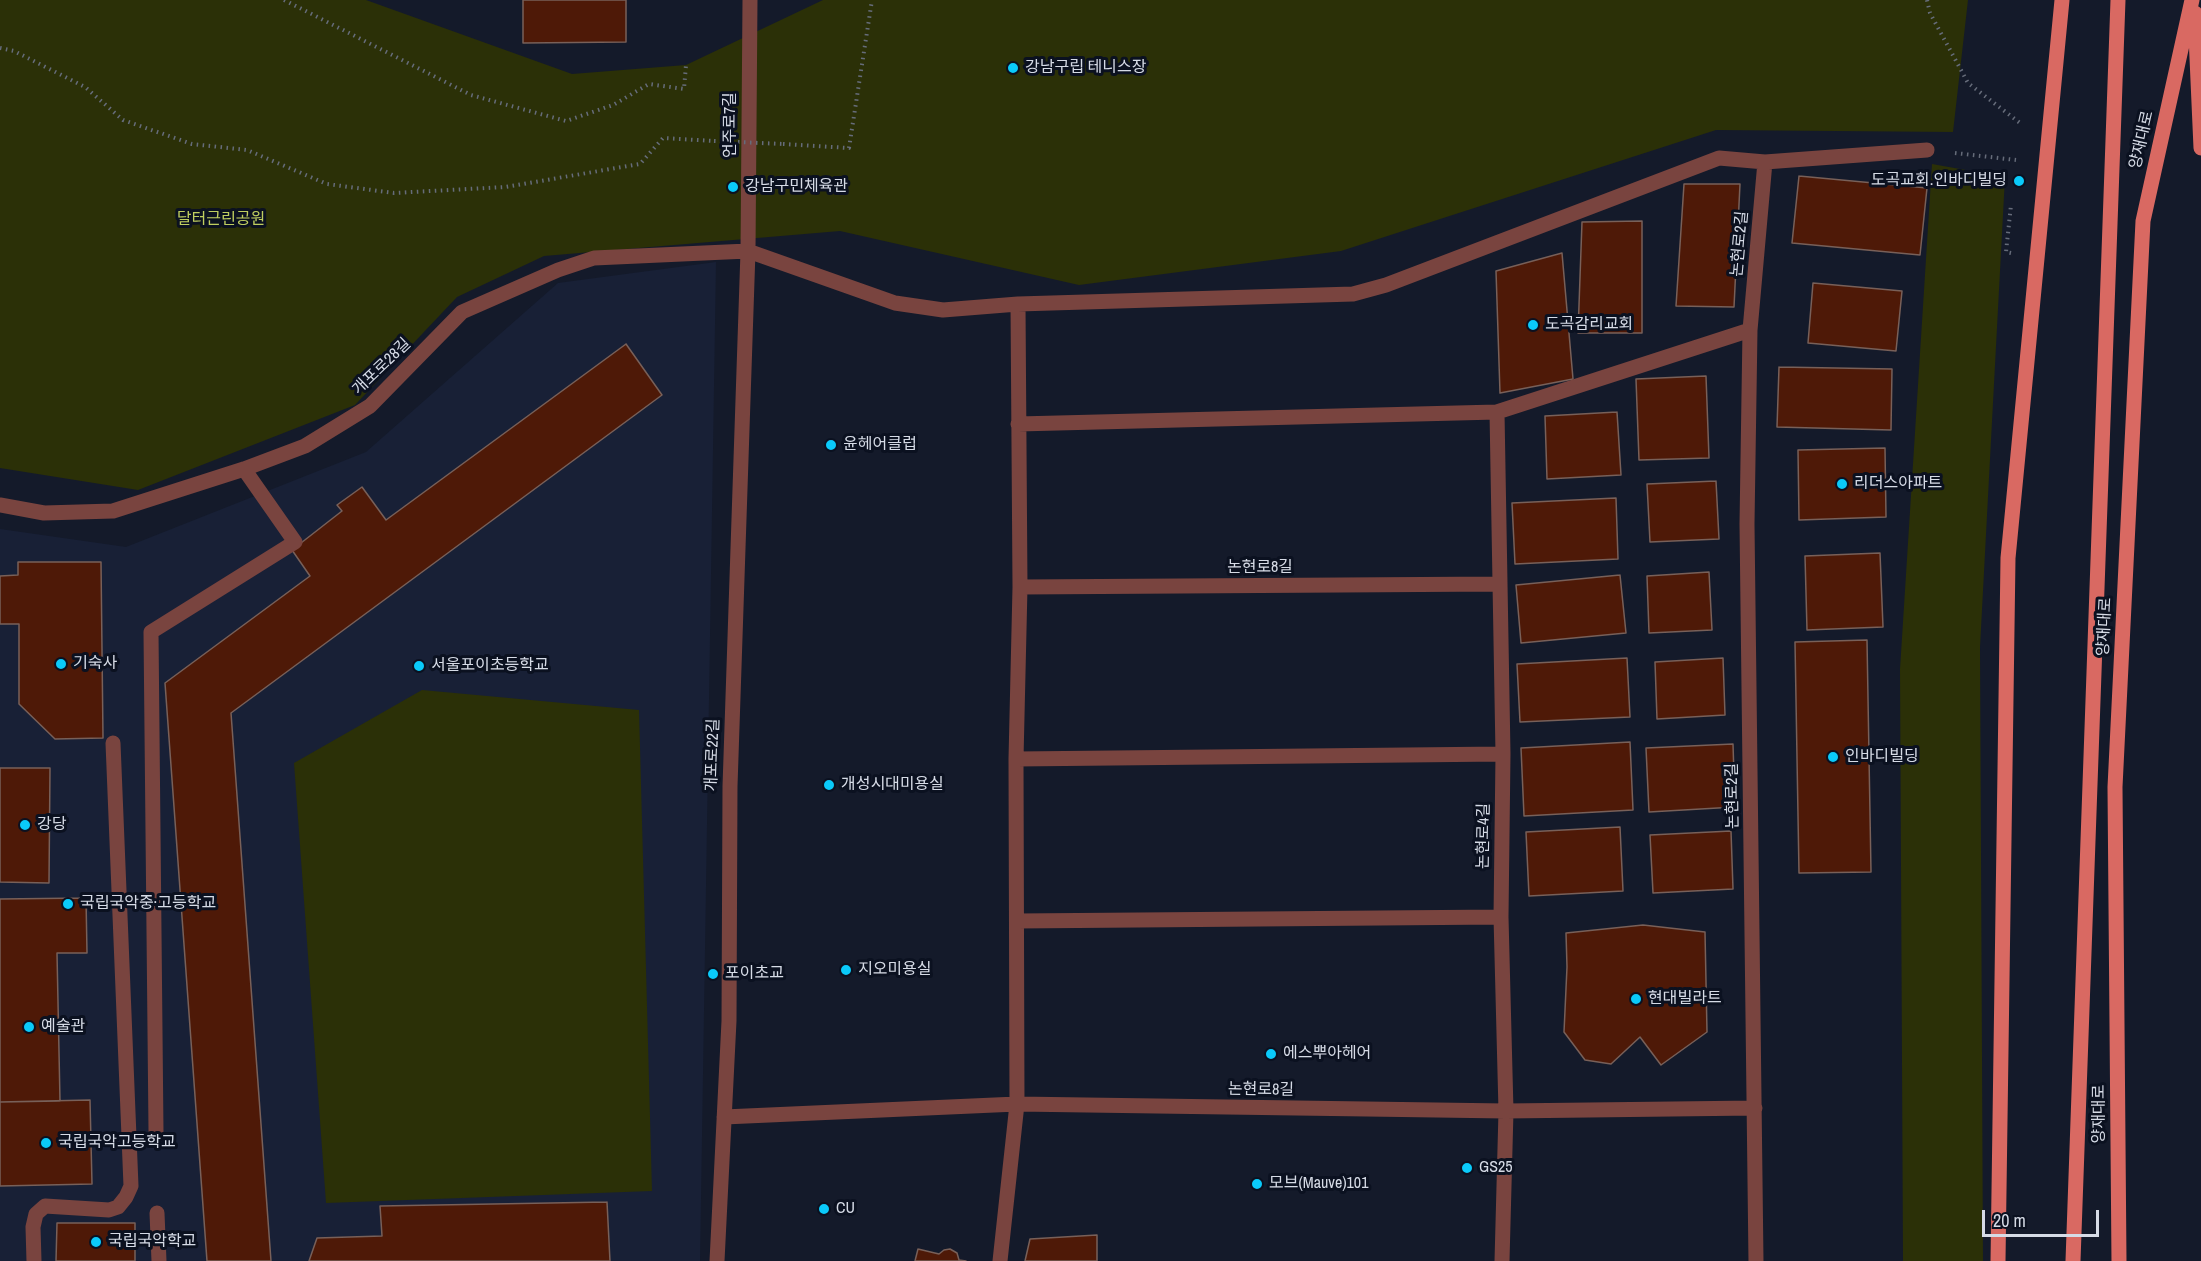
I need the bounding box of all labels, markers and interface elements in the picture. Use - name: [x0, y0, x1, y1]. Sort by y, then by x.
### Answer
- place label: 강남구립 테니스장: [1025, 58, 1146, 78]
- marker: 강남구립 테니스장: [1006, 61, 1020, 75]
- street label: 언주로7길: [721, 92, 741, 158]
- street label: 양재대로: [2126, 109, 2158, 171]
- place label: 도곡교회.인바디빌딩: [1871, 171, 2007, 191]
- marker: 도곡교회.인바디빌딩: [2012, 174, 2026, 188]
- place label: 강남구민체육관: [745, 177, 848, 197]
- marker: 강남구민체육관: [726, 180, 740, 194]
- park label: 달터근린공원: [177, 210, 265, 230]
- street label: 논현로2길: [1728, 210, 1752, 278]
- place label: 도곡감리교회: [1545, 315, 1633, 335]
- marker: 도곡감리교회: [1526, 318, 1540, 332]
- street label: 개포로28길: [349, 335, 415, 399]
- place label: 윤헤어클럽: [843, 435, 917, 455]
- marker: 윤헤어클럽: [824, 438, 838, 452]
- place label: 리더스아파트: [1854, 474, 1942, 494]
- marker: 리더스아파트: [1835, 477, 1849, 491]
- street label: 논현로8길: [1227, 558, 1293, 578]
- street label: 양재대로: [2094, 597, 2116, 657]
- place label: 기숙사: [73, 654, 117, 674]
- place label: 서울포이초등학교: [431, 656, 549, 676]
- marker: 기숙사: [54, 657, 68, 671]
- marker: 서울포이초등학교: [412, 659, 426, 673]
- street label: 개포로22길: [702, 718, 724, 792]
- place label: 인바디빌딩: [1845, 747, 1919, 767]
- marker: 인바디빌딩: [1826, 750, 1840, 764]
- street label: 논현로2길: [1723, 763, 1743, 829]
- place label: 개성시대미용실: [841, 775, 944, 795]
- marker: 개성시대미용실: [822, 778, 836, 792]
- street label: 논현로4길: [1474, 803, 1494, 869]
- place label: 강당: [37, 815, 66, 835]
- marker: 강당: [18, 818, 32, 832]
- place label: 국립국악중·고등학교: [80, 894, 216, 914]
- marker: 국립국악중·고등학교: [61, 897, 75, 911]
- place label: 지오미용실: [858, 960, 932, 980]
- marker: 지오미용실: [839, 963, 853, 977]
- place label: 포이초교: [725, 964, 784, 984]
- marker: 포이초교: [706, 967, 720, 981]
- place label: 현대빌라트: [1648, 989, 1722, 1009]
- marker: 현대빌라트: [1629, 992, 1643, 1006]
- place label: 예술관: [41, 1017, 85, 1037]
- marker: 예술관: [22, 1020, 36, 1034]
- place label: 에스뿌아헤어: [1283, 1044, 1371, 1064]
- marker: 에스뿌아헤어: [1264, 1047, 1278, 1061]
- street label: 논현로8길: [1228, 1080, 1294, 1100]
- street label: 양재대로: [2090, 1085, 2110, 1143]
- place label: 국립국악고등학교: [58, 1133, 176, 1153]
- marker: 국립국악고등학교: [39, 1136, 53, 1150]
- place label: GS25: [1479, 1158, 1513, 1178]
- marker: GS25: [1460, 1161, 1474, 1175]
- place label: 모브(Mauve)101: [1269, 1174, 1368, 1194]
- marker: 모브(Mauve)101: [1250, 1177, 1264, 1191]
- scale bar: [1985, 1198, 2102, 1236]
- place label: CU: [836, 1199, 855, 1219]
- marker: CU: [817, 1202, 831, 1216]
- text: 20 m: [1993, 1208, 2026, 1233]
- place label: 국립국악학교: [108, 1232, 196, 1252]
- marker: 국립국악학교: [89, 1235, 103, 1249]

